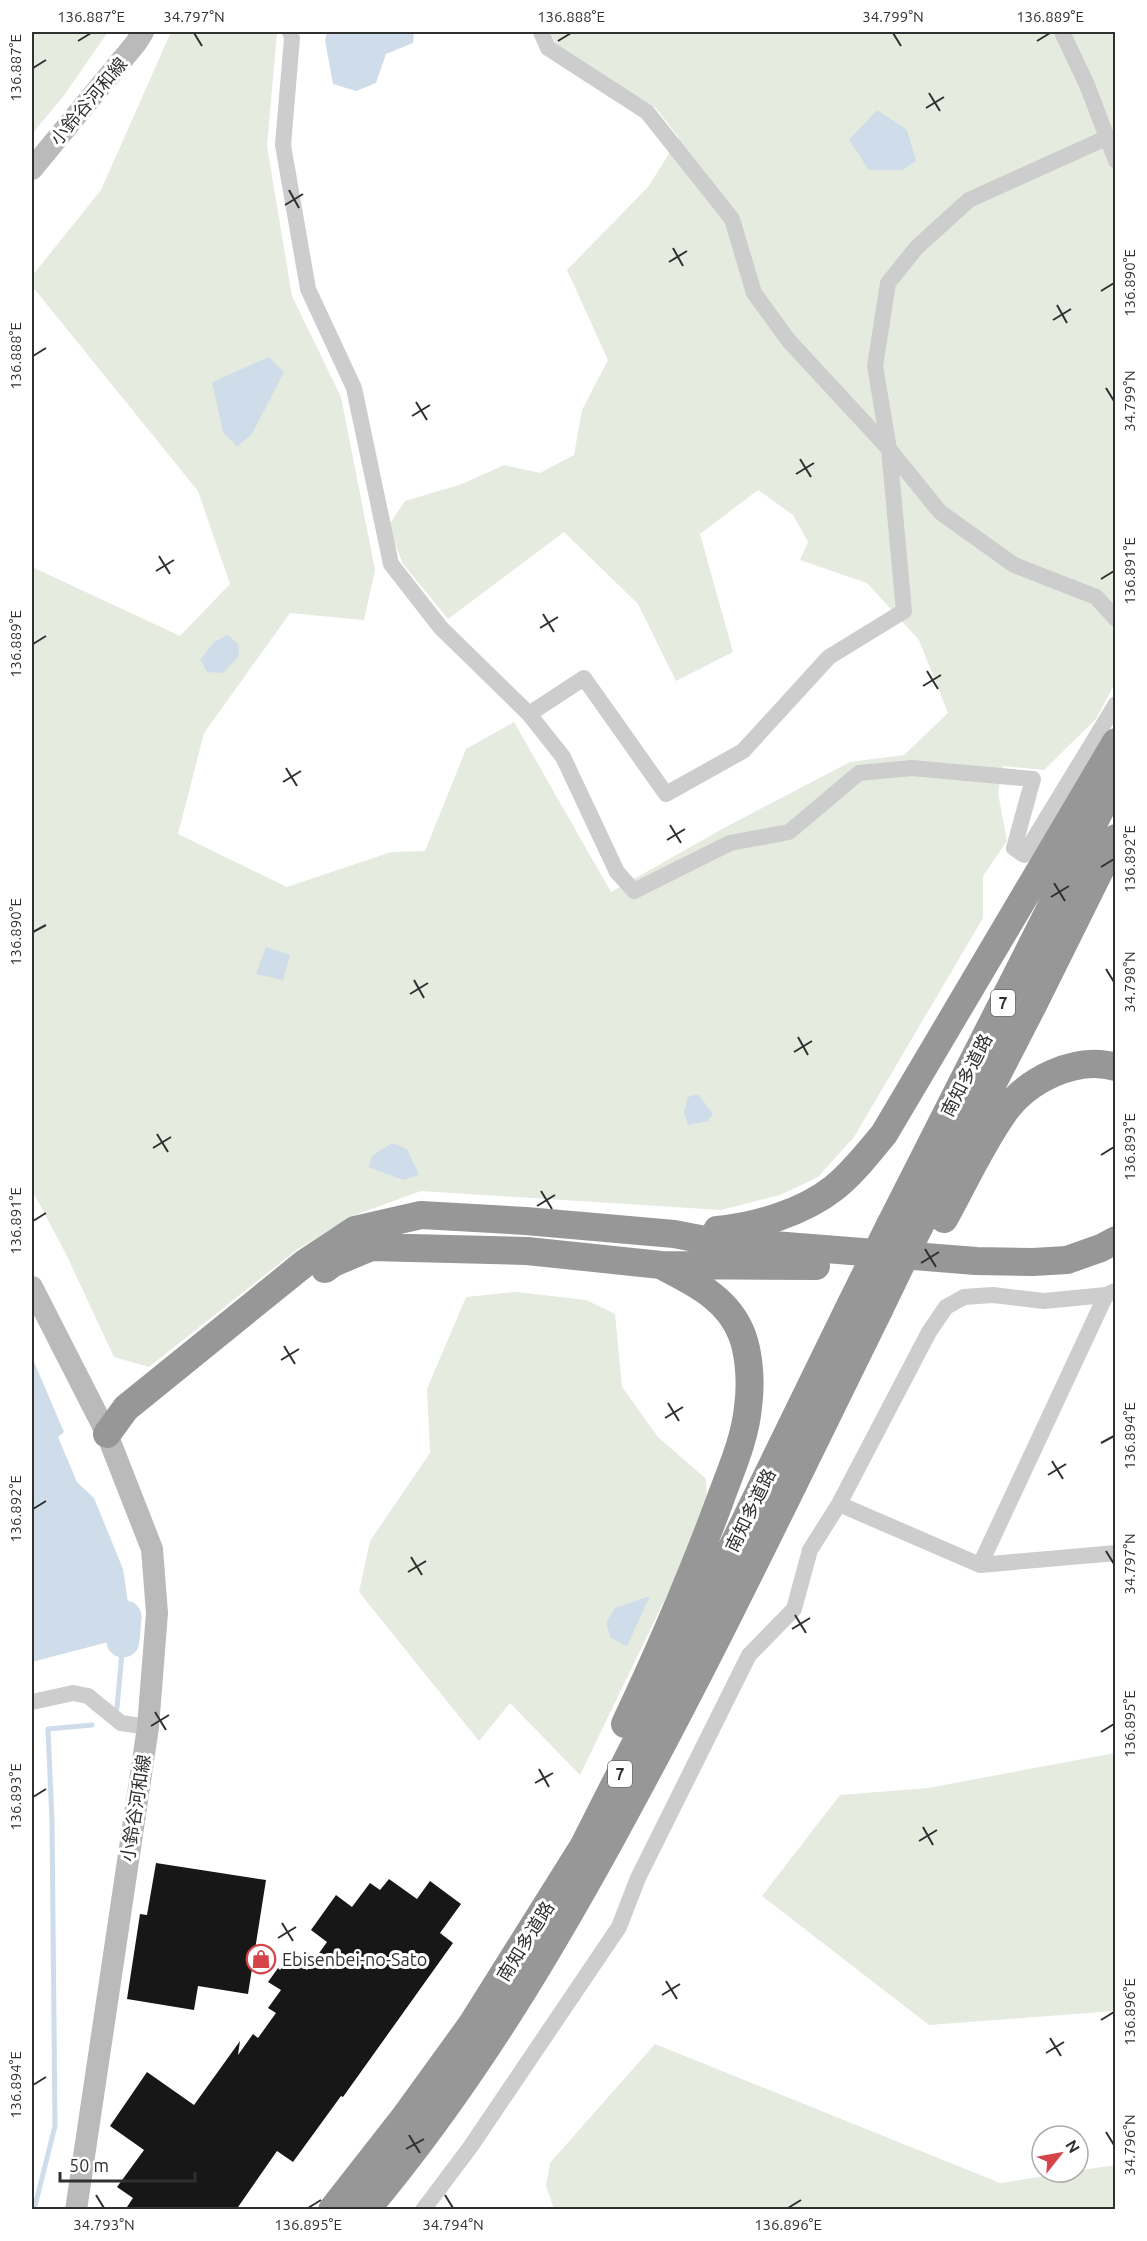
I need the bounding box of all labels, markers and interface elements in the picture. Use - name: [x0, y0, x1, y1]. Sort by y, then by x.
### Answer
- text: 136.887°E: [57, 8, 125, 25]
- text: 34.797°N: [163, 8, 225, 25]
- text: 136.888°E: [537, 8, 605, 25]
- text: 34.799°N: [862, 8, 924, 25]
- text: 136.889°E: [1016, 8, 1084, 25]
- text: 136.887°E: [7, 34, 24, 102]
- street label: 小鈴谷河和線: [46, 53, 130, 149]
- text: 136.890°E: [1121, 249, 1138, 317]
- text: 136.888°E: [7, 322, 24, 390]
- text: 34.799°N: [1121, 370, 1138, 432]
- text: 136.891°E: [1121, 537, 1138, 605]
- text: 136.889°E: [7, 610, 24, 678]
- text: 136.892°E: [1121, 825, 1138, 893]
- text: 136.890°E: [7, 898, 24, 966]
- text: 34.798°N: [1121, 951, 1138, 1013]
- road number: 7: [991, 990, 1015, 1016]
- street label: 南知多道路: [937, 1030, 995, 1120]
- text: 136.893°E: [1121, 1113, 1138, 1181]
- text: 136.891°E: [7, 1187, 24, 1255]
- text: 136.894°E: [1121, 1402, 1138, 1470]
- street label: 南知多道路: [721, 1465, 779, 1555]
- text: 136.892°E: [7, 1475, 24, 1543]
- text: 34.797°N: [1121, 1533, 1138, 1595]
- text: 136.895°E: [1121, 1690, 1138, 1758]
- street label: 小鈴谷河和線: [117, 1753, 153, 1863]
- road number: 7: [608, 1761, 632, 1787]
- text: 136.893°E: [7, 1763, 24, 1831]
- street label: 南知多道路: [493, 1898, 557, 1984]
- shop icon: Ebisenbei-no-Sato: [245, 1943, 277, 1975]
- place label: Ebisenbei-no-Sato: [282, 1949, 427, 1969]
- text: 136.896°E: [1121, 1978, 1138, 2046]
- text: 136.894°E: [7, 2051, 24, 2119]
- text: 34.796°N: [1121, 2114, 1138, 2176]
- north arrow: [1030, 2124, 1090, 2184]
- text: N: [1062, 2137, 1084, 2156]
- scale bar: [60, 2145, 195, 2183]
- text: 50 m: [69, 2155, 109, 2175]
- text: 34.793°N: [73, 2216, 135, 2233]
- text: 136.895°E: [274, 2216, 342, 2233]
- text: 34.794°N: [422, 2216, 484, 2233]
- text: 136.896°E: [754, 2216, 822, 2233]

